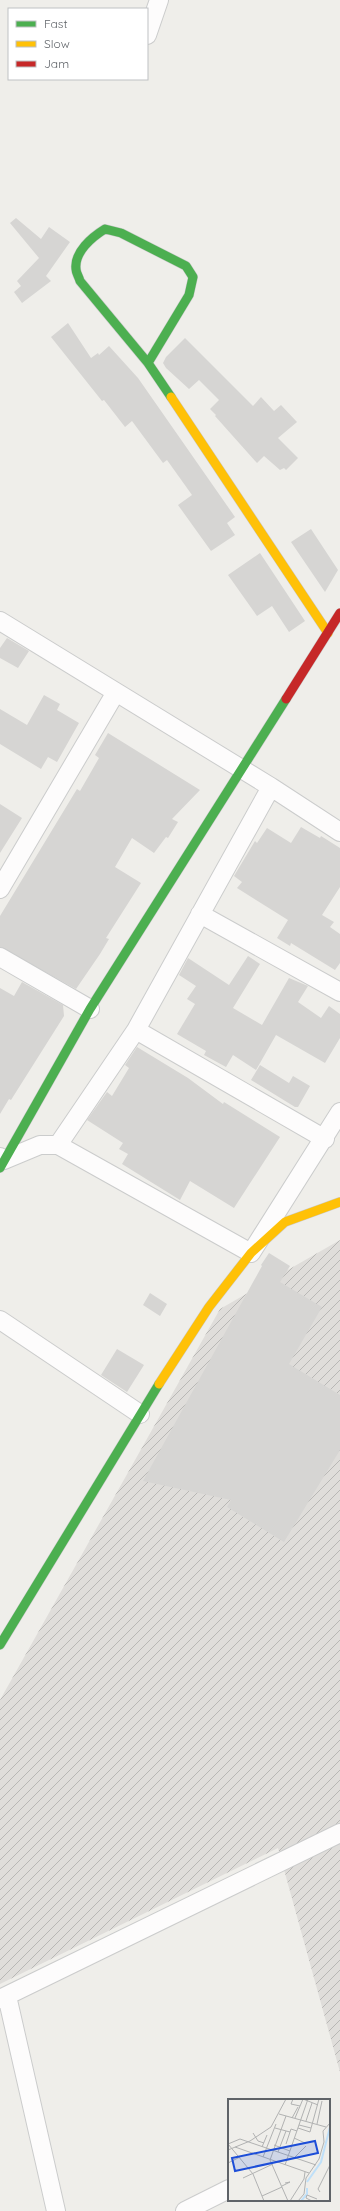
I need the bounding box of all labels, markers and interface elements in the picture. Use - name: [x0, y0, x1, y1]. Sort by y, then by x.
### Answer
- legend: [8, 8, 148, 80]
- text: Fast: [44, 16, 68, 31]
- text: Slow: [44, 36, 70, 51]
- text: Jam: [44, 56, 69, 71]
- inset map: [228, 2099, 330, 2201]

